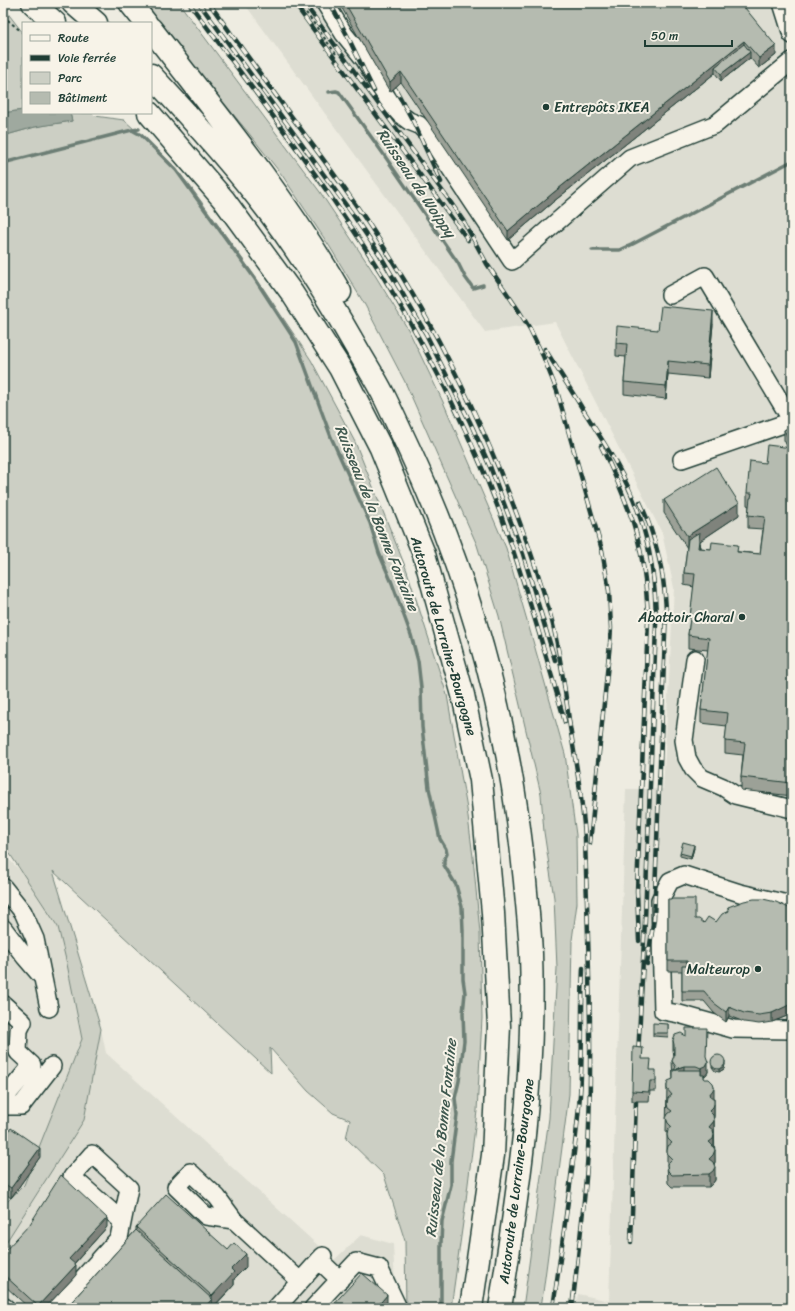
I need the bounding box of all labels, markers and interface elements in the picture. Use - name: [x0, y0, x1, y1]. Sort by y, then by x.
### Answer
- legend: [22, 22, 152, 114]
- scale bar: [645, 22, 732, 48]
- text: 50 m: [651, 25, 678, 47]
- text: Route: [58, 27, 89, 49]
- text: Voie ferrée: [58, 47, 116, 69]
- text: Parc: [58, 67, 82, 89]
- text: Bâtiment: [58, 87, 107, 109]
- place label: Entrepôts IKEA: [554, 95, 649, 120]
- marker: Entrepôts IKEA: [541, 102, 551, 112]
- water label: Ruisseau de Woippy: [370, 123, 464, 245]
- water label: Ruisseau de la Bonne Fontaine: [328, 421, 427, 616]
- street label: Autoroute de Lorraine-Bourgogne: [403, 532, 484, 739]
- place label: Abattoir Charal: [637, 605, 735, 630]
- marker: Abattoir Charal: [737, 612, 747, 622]
- place label: Malteurop: [686, 957, 751, 982]
- marker: Malteurop: [753, 964, 763, 974]
- water label: Ruisseau de la Bonne Fontaine: [418, 1036, 464, 1238]
- street label: Autoroute de Lorraine-Bourgogne: [491, 1077, 541, 1286]

